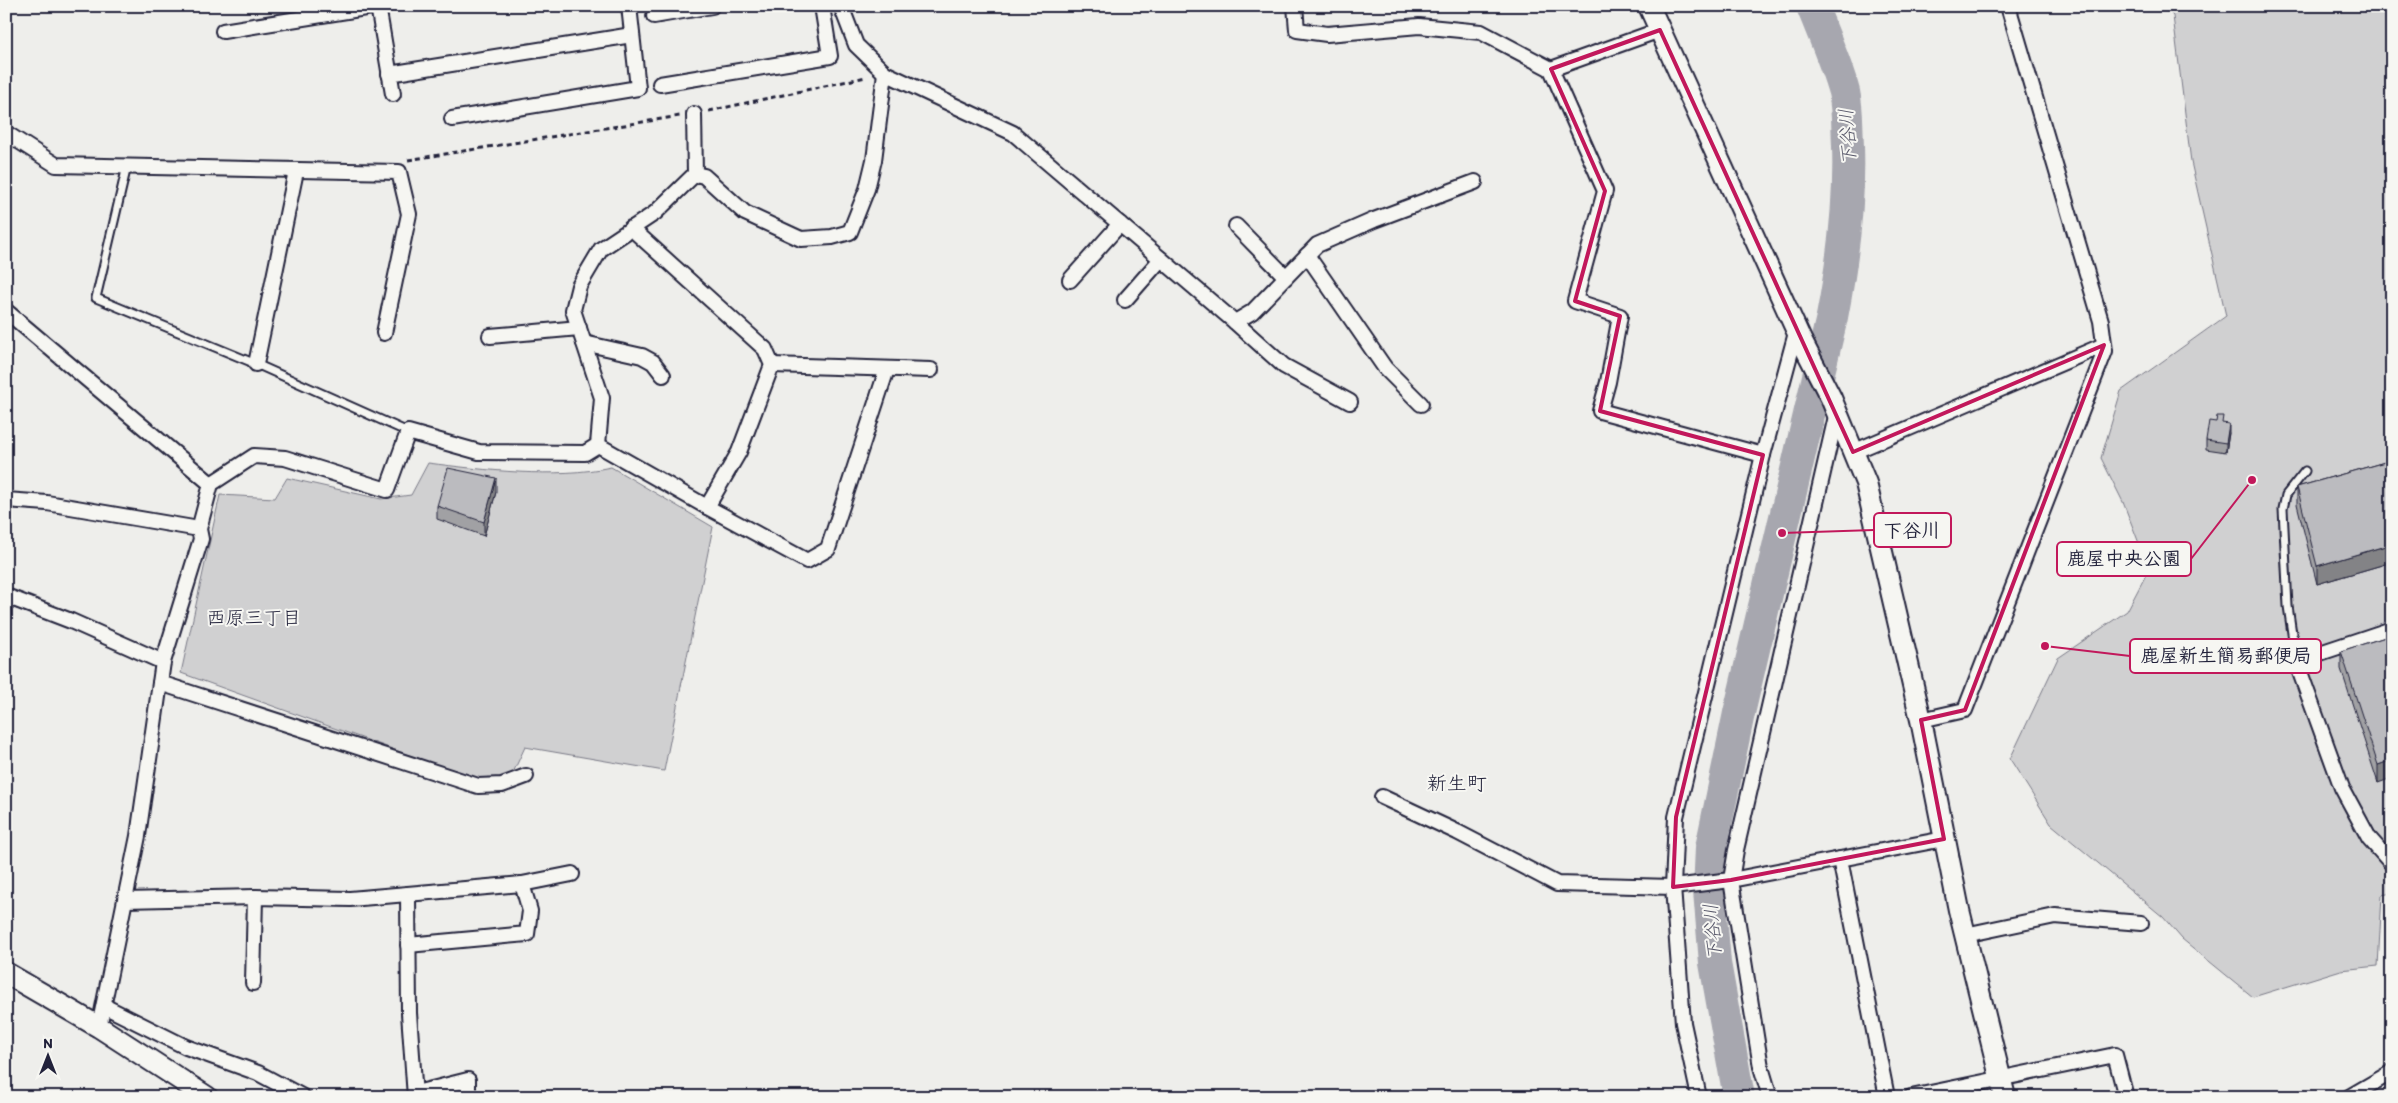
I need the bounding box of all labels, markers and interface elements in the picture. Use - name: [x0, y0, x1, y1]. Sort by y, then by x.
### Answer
- water label: 下谷川: [1834, 108, 1861, 166]
- callout: 下谷川: [1874, 513, 1951, 547]
- text: 下谷川: [1883, 519, 1941, 542]
- callout: 鹿屋中央公園: [2057, 542, 2191, 576]
- text: 鹿屋中央公園: [2067, 547, 2181, 570]
- district label: 西原三丁目: [206, 606, 302, 629]
- callout: 鹿屋新生簡易郵便局: [2130, 639, 2321, 673]
- text: 鹿屋新生簡易郵便局: [2140, 644, 2312, 667]
- district label: 新生町: [1427, 771, 1487, 795]
- water label: 下谷川: [1699, 903, 1726, 961]
- north arrow: [22, 1030, 72, 1080]
- text: N: [43, 1035, 53, 1052]

